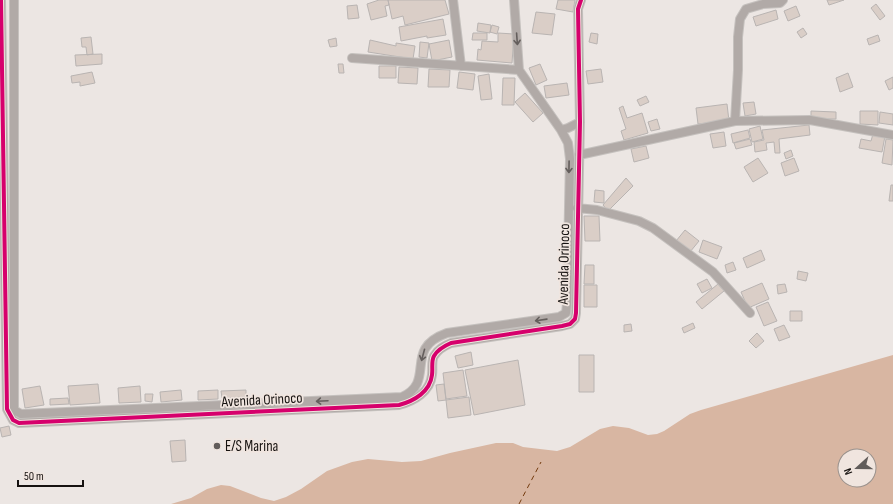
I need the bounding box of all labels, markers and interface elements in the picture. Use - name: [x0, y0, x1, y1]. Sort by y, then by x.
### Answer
- one-way arrow: [513, 32, 521, 45]
- one-way arrow: [566, 160, 573, 173]
- street label: Avenida Orinoco: [554, 223, 574, 306]
- one-way arrow: [535, 316, 548, 324]
- one-way arrow: [418, 349, 426, 362]
- street label: Avenida Orinoco: [220, 388, 303, 412]
- one-way arrow: [316, 397, 329, 404]
- place label: E/S Marina: [225, 437, 279, 456]
- marker: E/S Marina: [212, 441, 222, 451]
- north arrow: [837, 448, 877, 488]
- scale bar: [18, 462, 83, 488]
- text: N: [841, 466, 855, 476]
- text: 50 m: [24, 469, 44, 484]

